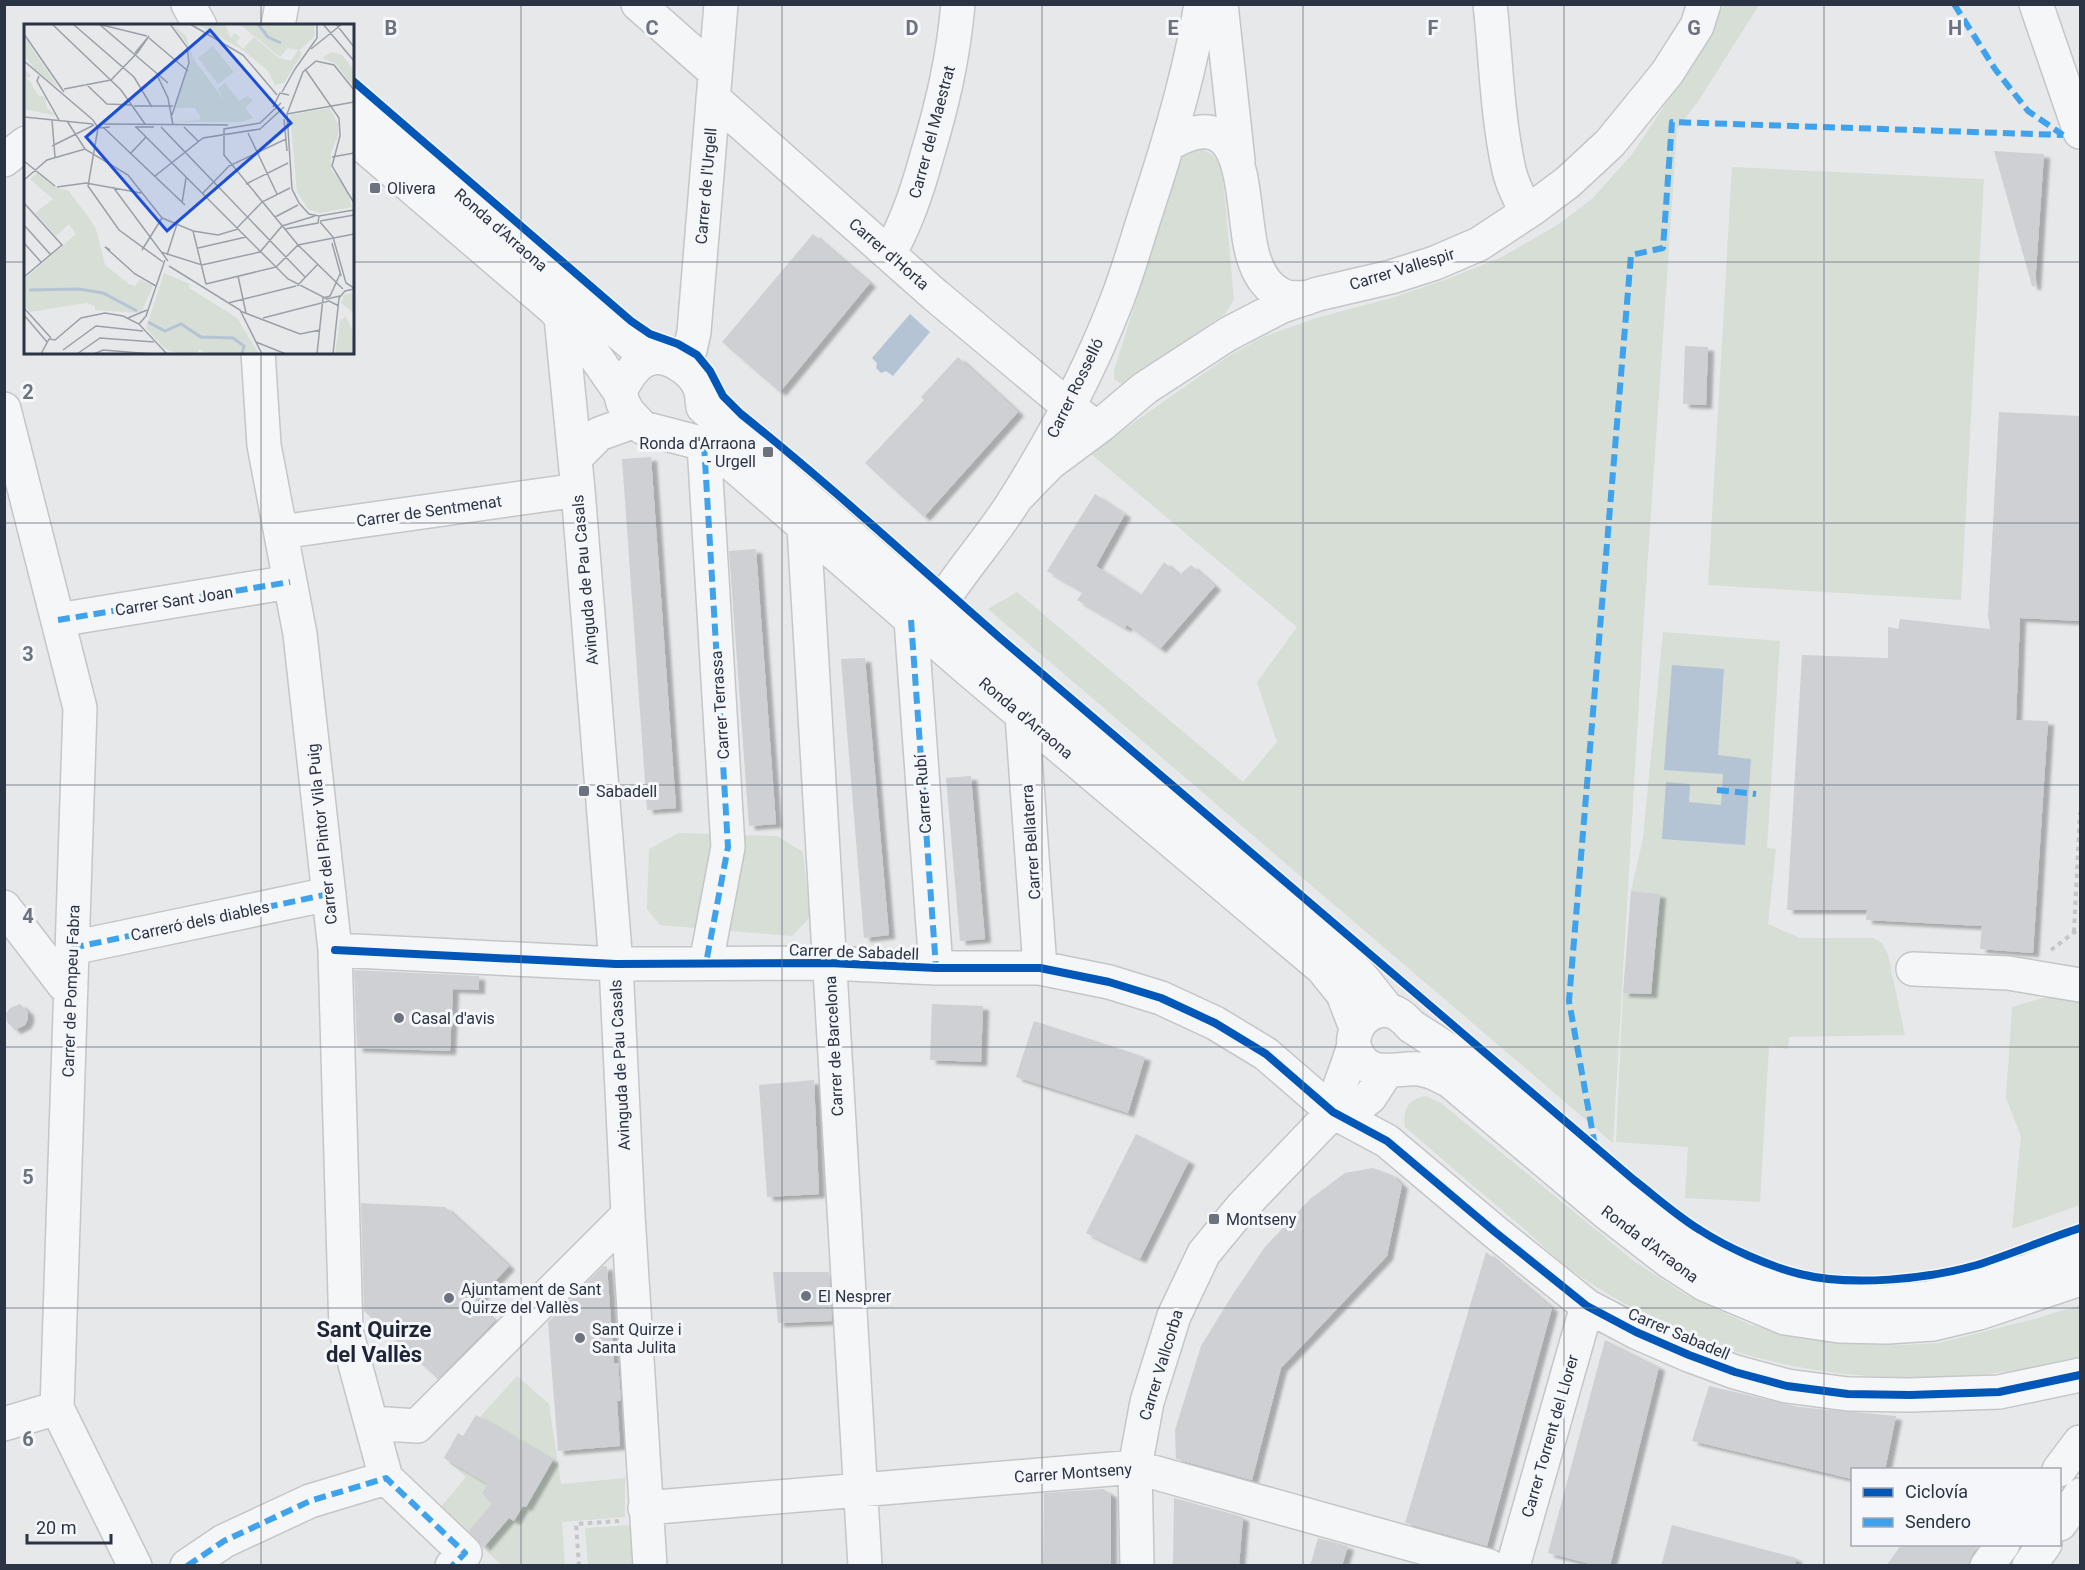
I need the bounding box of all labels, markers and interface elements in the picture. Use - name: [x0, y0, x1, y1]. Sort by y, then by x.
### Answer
- text: B: [385, 16, 397, 40]
- text: C: [645, 16, 659, 40]
- text: D: [906, 16, 919, 40]
- text: E: [1167, 16, 1179, 40]
- text: F: [1428, 16, 1439, 40]
- text: G: [1687, 16, 1701, 40]
- text: H: [1948, 16, 1962, 40]
- inset map: [24, 24, 354, 354]
- street label: Carrer del Maestrat: [905, 63, 959, 201]
- street label: Carrer de l'Urgell: [691, 127, 721, 245]
- place label: Olivera: [387, 179, 436, 198]
- marker: Olivera: [368, 181, 382, 195]
- street label: Ronda d'Arraona: [451, 185, 551, 275]
- street label: Carrer d'Horta: [845, 214, 933, 294]
- street label: Carrer Vallespir: [1347, 244, 1457, 294]
- street label: Carrer Rosselló: [1043, 335, 1107, 441]
- text: 2: [22, 380, 34, 404]
- place label: Ronda d'Arraona - Urgell: [639, 434, 756, 471]
- marker: Ronda d'Arraona - Urgell: [761, 445, 775, 459]
- street label: Carrer de Sentmenat: [355, 491, 503, 531]
- street label: Avinguda de Pau Casals: [568, 494, 602, 666]
- street label: Carrer Sant Joan: [114, 582, 234, 620]
- text: 3: [22, 642, 34, 666]
- street label: Carrer Terrassa: [707, 650, 733, 760]
- street label: Ronda d'Arraona: [975, 673, 1077, 763]
- street label: Carrer del Pintor Vila Puig: [303, 743, 341, 925]
- street label: Carrer Rubí: [911, 753, 935, 834]
- place label: Sabadell: [596, 782, 657, 801]
- marker: Sabadell: [577, 784, 591, 798]
- street label: Carrer Bellaterra: [1017, 784, 1045, 900]
- street label: Carreró dels diables: [129, 897, 271, 945]
- text: 4: [22, 904, 34, 928]
- street label: Carrer de Pompeu Fabra: [58, 904, 84, 1078]
- street label: Carrer de Sabadell: [789, 940, 919, 964]
- street label: Carrer de Barcelona: [821, 975, 847, 1117]
- street label: Avinguda de Pau Casals: [606, 979, 634, 1151]
- place label: Casal d'avis: [411, 1009, 495, 1028]
- marker: Casal d'avis: [392, 1011, 406, 1025]
- text: 5: [22, 1165, 34, 1189]
- street label: Ronda d'Arraona: [1598, 1201, 1702, 1287]
- place label: Montseny: [1226, 1210, 1297, 1229]
- marker: Montseny: [1207, 1212, 1221, 1226]
- place label: Ajuntament de Sant Quirze del Vallès: [461, 1280, 601, 1317]
- place label: El Nesprer: [818, 1287, 892, 1306]
- marker: El Nesprer: [799, 1289, 813, 1303]
- marker: Ajuntament de Sant Quirze del Vallès: [442, 1291, 456, 1305]
- street label: Carrer Sabadell: [1625, 1304, 1733, 1364]
- street label: Carrer Vallcorba: [1135, 1307, 1187, 1423]
- district label: Sant Quirze del Vallès: [317, 1317, 432, 1367]
- place label: Sant Quirze i Santa Julita: [592, 1320, 682, 1357]
- marker: Sant Quirze i Santa Julita: [573, 1331, 587, 1345]
- street label: Carrer Torrent del Llorer: [1518, 1352, 1583, 1520]
- text: 6: [22, 1427, 34, 1451]
- street label: Carrer Montseny: [1013, 1459, 1133, 1487]
- legend: [1851, 1468, 2061, 1546]
- text: Ciclovía: [1905, 1481, 1968, 1502]
- scale bar: [27, 1507, 111, 1545]
- text: Sendero: [1905, 1511, 1971, 1532]
- text: 20 m: [36, 1517, 76, 1538]

